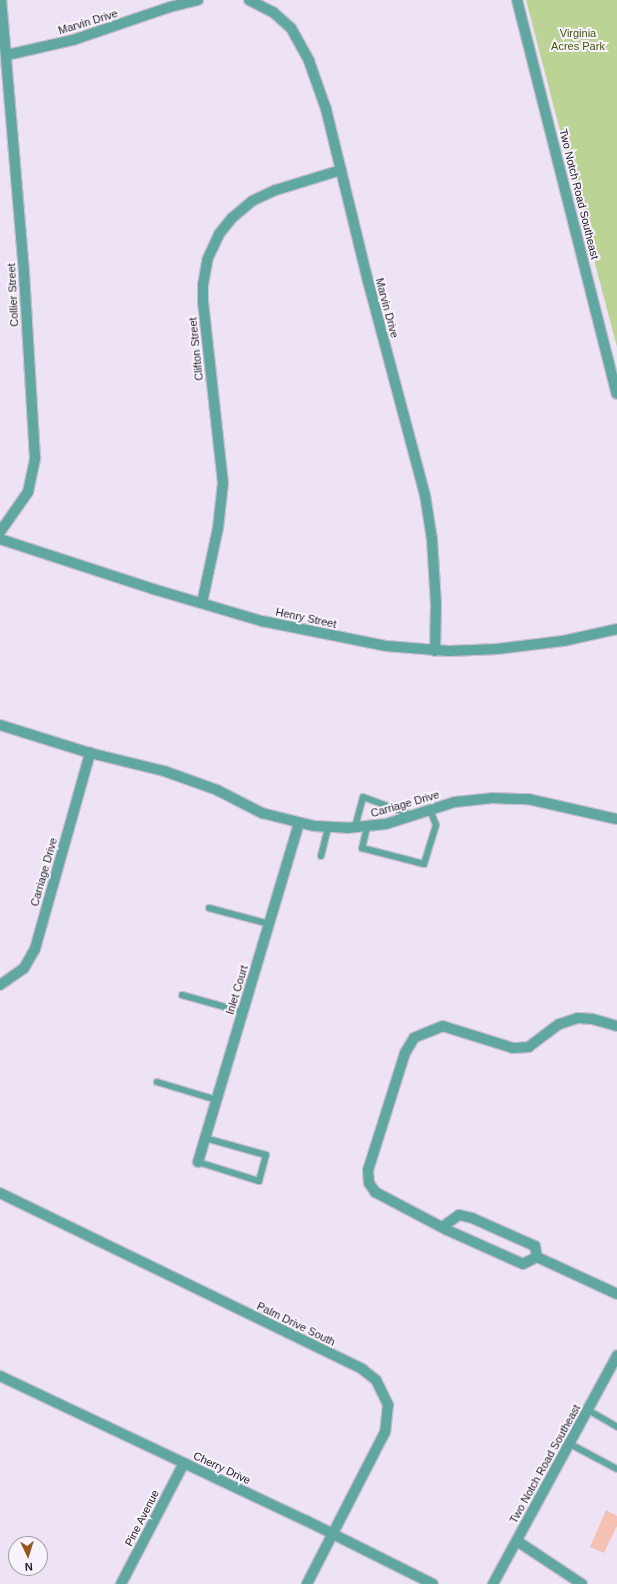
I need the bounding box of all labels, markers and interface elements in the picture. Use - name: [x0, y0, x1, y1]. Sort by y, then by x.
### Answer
- street label: Marvin Drive: [57, 7, 119, 37]
- park label: Virginia Acres Park: [551, 27, 605, 53]
- street label: Two Notch Road Southeast: [556, 127, 602, 261]
- street label: Collier Street: [5, 263, 21, 327]
- street label: Marvin Drive: [373, 276, 401, 340]
- street label: Clifton Street: [186, 317, 206, 381]
- street label: Henry Street: [274, 605, 338, 631]
- street label: Carriage Drive: [369, 788, 441, 820]
- street label: Carriage Drive: [28, 836, 60, 908]
- street label: Inlet Court: [223, 964, 251, 1016]
- street label: Palm Drive South: [255, 1299, 337, 1349]
- street label: Two Notch Road Southeast: [507, 1402, 583, 1526]
- street label: Cherry Drive: [191, 1449, 253, 1487]
- street label: Pine Avenue: [122, 1487, 162, 1549]
- north arrow: [8, 1536, 48, 1576]
- text: N: [24, 1561, 33, 1573]

